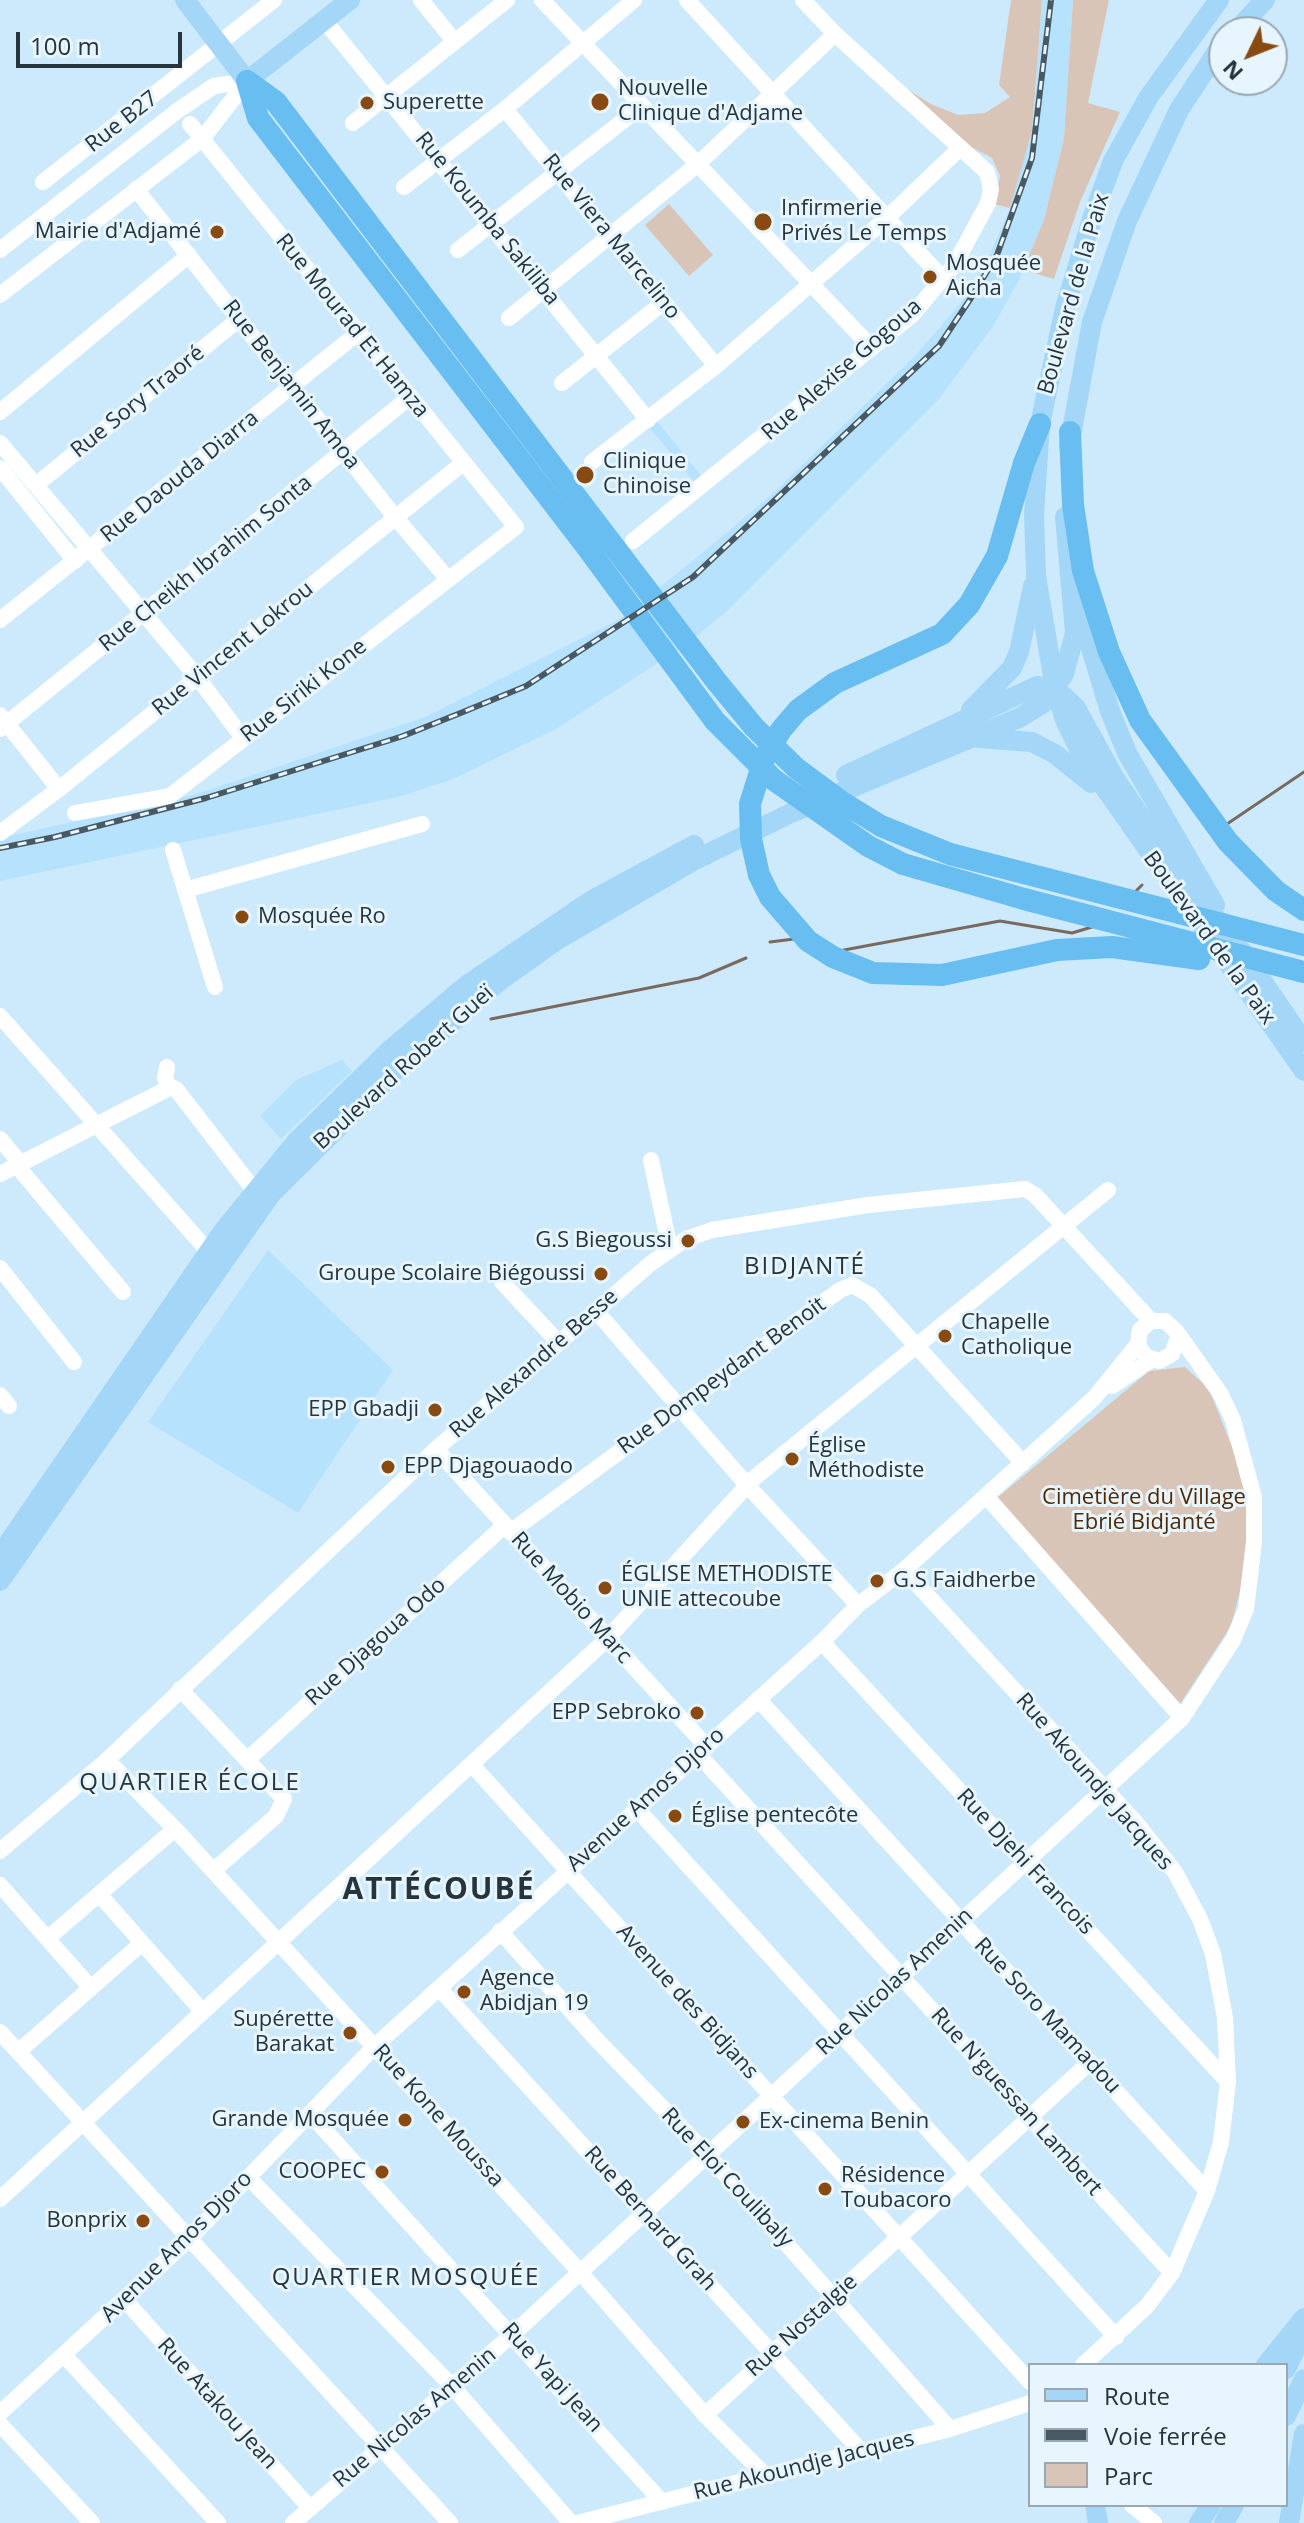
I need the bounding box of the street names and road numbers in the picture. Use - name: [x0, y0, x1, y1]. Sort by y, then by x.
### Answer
- street label: Rue B27: [81, 86, 163, 158]
- street label: Rue Koumba Sakiliba: [409, 127, 565, 311]
- street label: Rue Viera Marcelino: [536, 149, 686, 325]
- street label: Boulevard de la Paix: [1033, 190, 1115, 398]
- street label: Rue Mourad Et Hamza: [270, 229, 434, 423]
- street label: Rue Alexise Gogoua: [757, 294, 927, 446]
- street label: Rue Benjamin Amoa: [217, 295, 365, 475]
- street label: Rue Sory Traoré: [66, 340, 210, 464]
- street label: Rue Daouda Diarra: [96, 405, 264, 549]
- street label: Rue Cheikh Ibrahim Sonta: [94, 470, 318, 658]
- street label: Rue Vincent Lokrou: [147, 576, 319, 722]
- street label: Rue Siriki Kone: [236, 634, 372, 748]
- street label: Boulevard de la Paix: [1137, 846, 1281, 1030]
- street label: Boulevard Robert Gueï: [309, 980, 499, 1156]
- street label: Rue Alexandre Besse: [444, 1284, 624, 1444]
- street label: Rue Dompeydant Benoit: [613, 1292, 831, 1460]
- street label: Rue Mobio Marc: [505, 1527, 637, 1669]
- street label: Rue Djagoua Odo: [301, 1572, 451, 1712]
- street label: Rue Akoundje Jacques: [1010, 1688, 1178, 1876]
- street label: Avenue Amos Djoro: [562, 1722, 730, 1878]
- street label: Rue Djehi Francois: [951, 1784, 1099, 1940]
- street label: Rue Nicolas Amenin: [811, 1903, 979, 2061]
- street label: Avenue des Bidjans: [611, 1919, 763, 2085]
- street label: Rue Soro Mamadou: [968, 1933, 1126, 2099]
- street label: Rue N'guessan Lambert: [925, 2003, 1107, 2201]
- street label: Rue Kone Moussa: [367, 2039, 509, 2193]
- street label: Rue Eloi Coulibaly: [655, 2103, 799, 2253]
- street label: Rue Bernard Grah: [578, 2141, 722, 2297]
- street label: Avenue Amos Djoro: [96, 2166, 258, 2328]
- street label: Rue Nostalgie: [741, 2269, 863, 2383]
- street label: Rue Yapi Jean: [496, 2318, 608, 2438]
- street label: Rue Atakou Jean: [151, 2333, 283, 2475]
- street label: Rue Nicolas Amenin: [328, 2342, 502, 2494]
- street label: Rue Akoundje Jacques: [691, 2426, 917, 2506]

